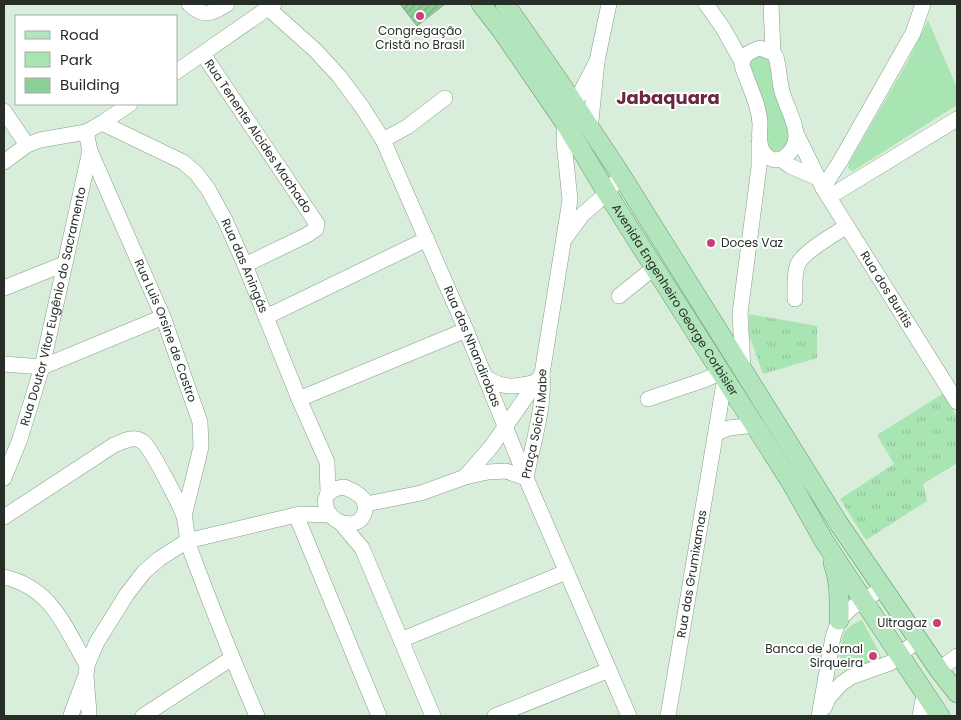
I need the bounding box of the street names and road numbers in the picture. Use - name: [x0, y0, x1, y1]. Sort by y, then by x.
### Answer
- street label: Rua Tenente Alcides Machado: [201, 56, 316, 216]
- street label: Rua Doutor Vitor Eugênio do Sacramento: [16, 185, 90, 428]
- street label: Avenida Engenheiro George Corbisier: [608, 200, 743, 399]
- street label: Rua das Aningás: [217, 216, 272, 315]
- street label: Rua dos Buritis: [856, 248, 917, 331]
- street label: Rua Luis Orsine de Castro: [131, 256, 201, 405]
- street label: Rua das Nhandirobas: [440, 283, 505, 409]
- street label: Praça Soichi Mabe: [517, 367, 551, 480]
- street label: Rua das Grumixamas: [672, 509, 711, 639]

